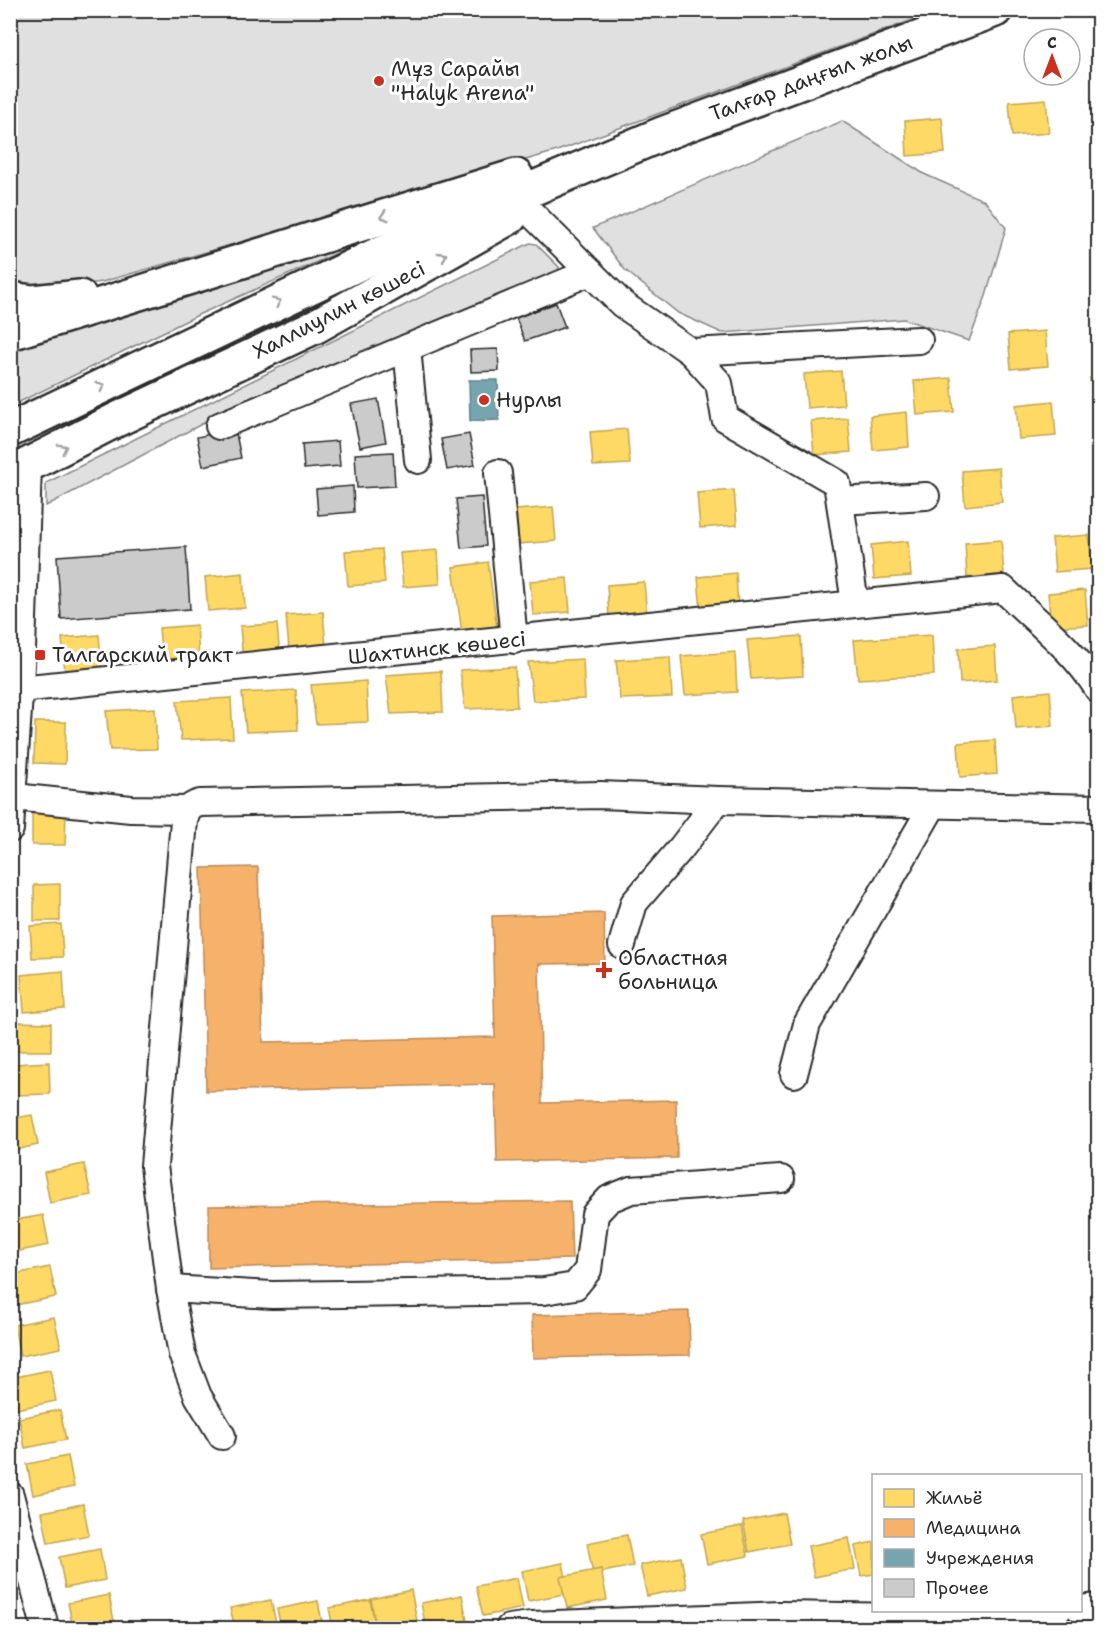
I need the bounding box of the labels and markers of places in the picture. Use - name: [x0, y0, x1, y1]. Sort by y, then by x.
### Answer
- place label: Мұз Сарайы "Halyk Arena": [391, 55, 534, 107]
- marker: Мұз Сарайы "Halyk Arena": [372, 74, 386, 88]
- place label: Нурлы: [496, 386, 562, 414]
- marker: Нурлы: [477, 393, 491, 407]
- place label: Талгарский тракт: [52, 641, 234, 669]
- marker: Талгарский тракт: [33, 648, 47, 662]
- place label: Областная больница: [618, 944, 728, 996]
- marker: Областная больница: [595, 961, 613, 979]

